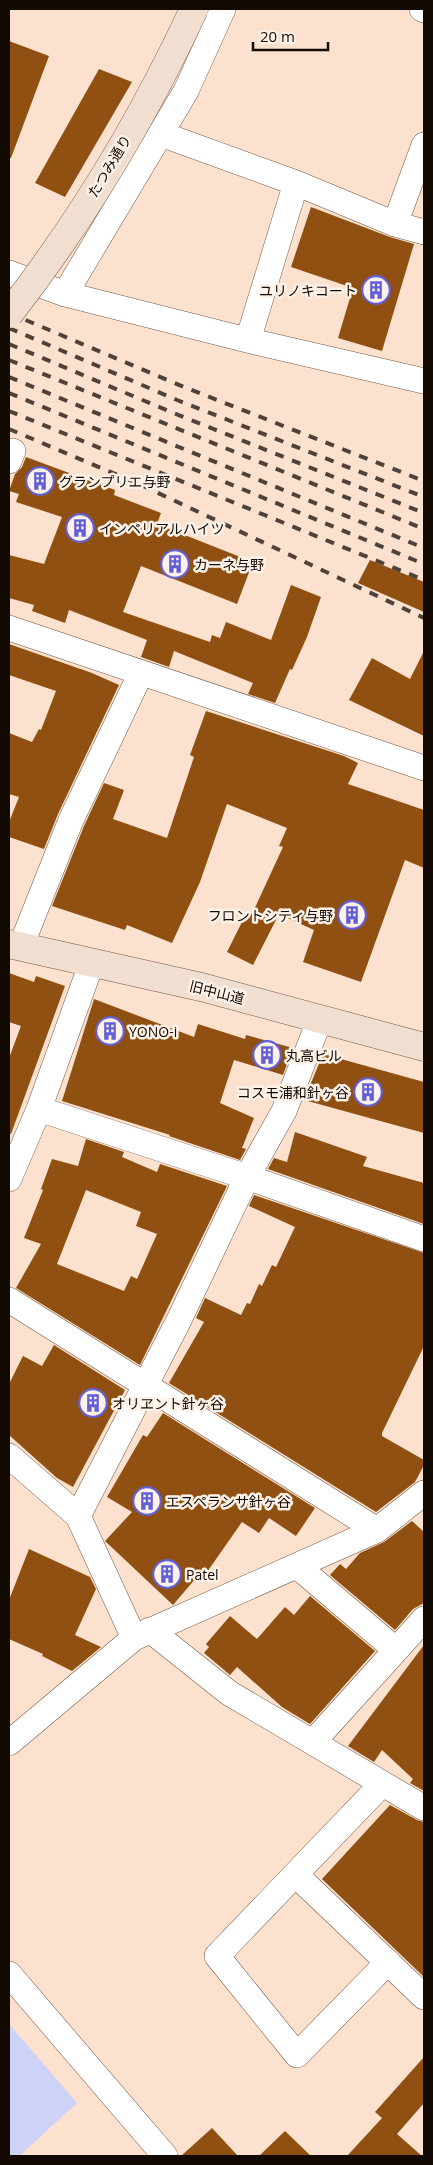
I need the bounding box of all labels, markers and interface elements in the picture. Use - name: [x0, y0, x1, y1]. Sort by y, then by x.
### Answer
- scale bar: [253, 20, 328, 52]
- text: 20 m: [260, 26, 295, 46]
- street label: たつみ通り: [83, 131, 135, 201]
- building icon: ユリノキコート: [361, 275, 391, 305]
- place label: ユリノキコート: [259, 281, 357, 300]
- building icon: グランプリエ与野: [25, 466, 55, 496]
- place label: グランプリエ与野: [59, 472, 171, 491]
- building icon: インペリアルハイツ: [65, 513, 95, 543]
- place label: インペリアルハイツ: [99, 519, 225, 538]
- building icon: カーネ与野: [160, 549, 190, 579]
- place label: カーネ与野: [194, 555, 264, 574]
- building icon: フロントシティ与野: [337, 900, 367, 930]
- place label: フロントシティ与野: [208, 906, 333, 925]
- street label: 旧中山道: [188, 976, 246, 1008]
- building icon: YONO-i: [95, 1016, 125, 1046]
- place label: YONO-i: [129, 1022, 177, 1041]
- building icon: 丸高ビル: [252, 1040, 282, 1070]
- place label: 丸高ビル: [286, 1046, 342, 1065]
- building icon: コスモ浦和針ヶ谷: [353, 1077, 383, 1107]
- place label: コスモ浦和針ヶ谷: [237, 1083, 349, 1102]
- building icon: オリヱント針ヶ谷: [78, 1388, 108, 1418]
- place label: オリヱント針ヶ谷: [112, 1394, 224, 1413]
- building icon: エスペランサ針ヶ谷: [132, 1486, 162, 1516]
- place label: エスペランサ針ヶ谷: [166, 1492, 291, 1511]
- building icon: Patel: [152, 1559, 182, 1589]
- place label: Patel: [186, 1565, 219, 1584]

